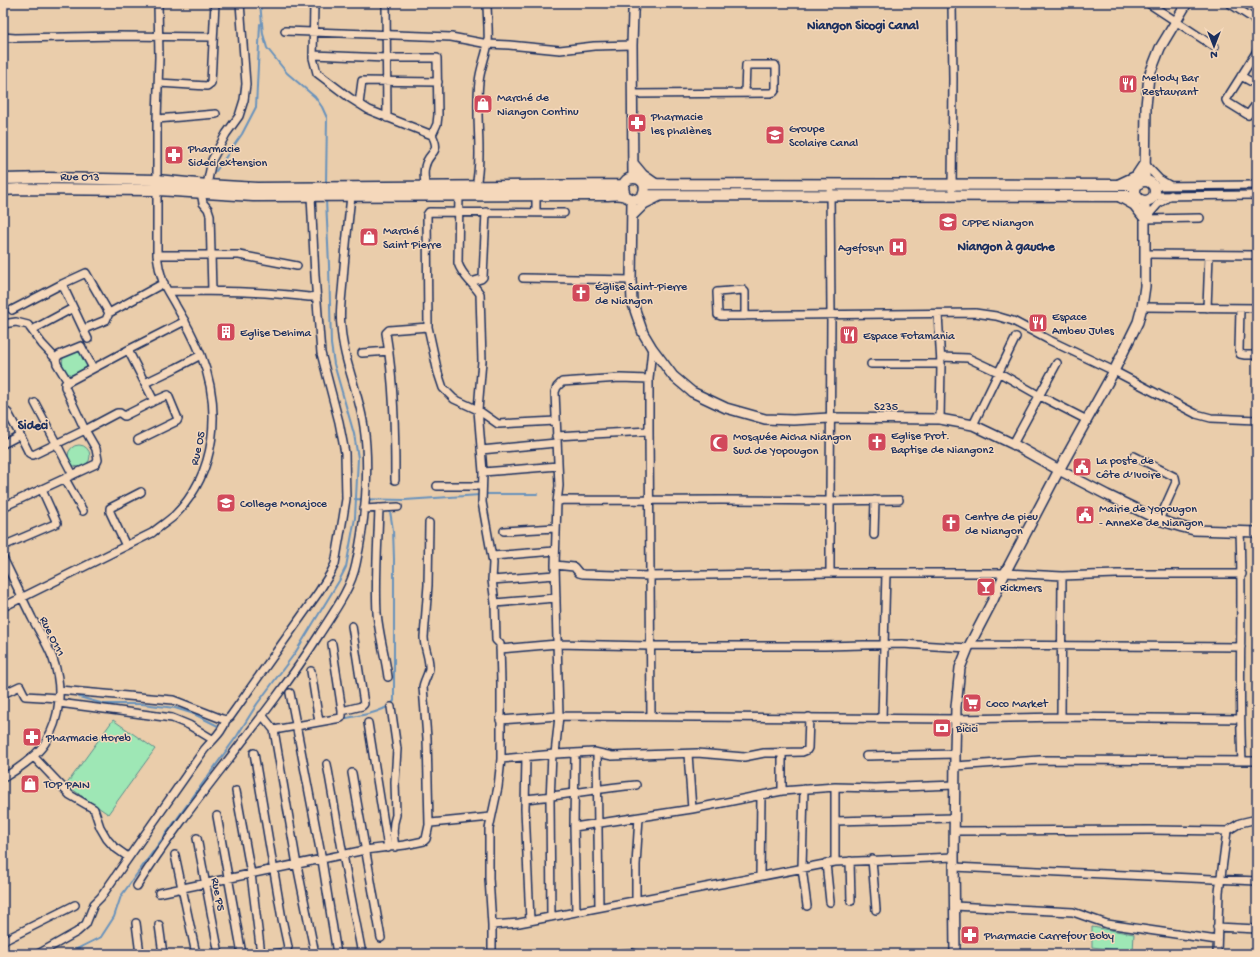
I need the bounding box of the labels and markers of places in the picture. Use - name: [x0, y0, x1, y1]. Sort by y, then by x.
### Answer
- place label: Melody Bar Restaurant: [1142, 72, 1200, 100]
- restaurant icon: Melody Bar Restaurant: [1117, 73, 1139, 95]
- place label: Marché de Niangon Continu: [497, 92, 579, 120]
- shop icon: Marché de Niangon Continu: [472, 93, 494, 115]
- place label: Pharmacie les phalènes: [650, 111, 712, 139]
- pharmacy icon: Pharmacie les phalènes: [626, 112, 648, 134]
- place label: Groupe Scolaire Canal: [789, 123, 859, 151]
- school or university icon: Groupe Scolaire Canal: [764, 124, 786, 146]
- place label: Pharmacie Sideci extension: [187, 143, 267, 171]
- pharmacy icon: Pharmacie Sideci extension: [163, 144, 185, 166]
- school or university icon: CPPE Niangon: [937, 211, 959, 233]
- place label: CPPE Niangon: [962, 217, 1034, 231]
- place label: Marché Saint Pierre: [383, 225, 442, 253]
- shop icon: Marché Saint Pierre: [358, 226, 380, 248]
- hospital icon: Agefosyn: [887, 236, 909, 258]
- place label: Agefosyn: [838, 242, 884, 256]
- place label: Église Saint-Pierre de Niangon: [595, 281, 688, 309]
- church icon: Église Saint-Pierre de Niangon: [570, 282, 592, 304]
- place label: Espace Ambeu Jules: [1052, 311, 1114, 339]
- restaurant icon: Espace Ambeu Jules: [1027, 312, 1049, 334]
- building icon: Eglise Dehima: [215, 321, 237, 343]
- restaurant icon: Espace Fotamania: [838, 324, 860, 346]
- place label: Eglise Dehima: [240, 327, 312, 341]
- place label: Espace Fotamania: [863, 330, 955, 344]
- place label: Eglise Prot. Baptise de Niangon2: [890, 430, 994, 458]
- place label: Mosquée Aicha Niangon Sud de Yopougon: [733, 431, 852, 459]
- church icon: Eglise Prot. Baptise de Niangon2: [866, 431, 888, 453]
- mosque icon: Mosquée Aicha Niangon Sud de Yopougon: [708, 432, 730, 454]
- place label: La poste de Côte d’Ivoire: [1096, 455, 1162, 483]
- public building icon: La poste de Côte d’Ivoire: [1071, 456, 1093, 478]
- school or university icon: College Monajoce: [215, 492, 237, 514]
- place label: College Monajoce: [240, 498, 328, 512]
- place label: Mairie de Yopougon - Annexe de Niangon: [1099, 503, 1204, 531]
- public building icon: Mairie de Yopougon - Annexe de Niangon: [1074, 504, 1096, 526]
- place label: Centre de pieu de Niangon: [965, 511, 1038, 539]
- church icon: Centre de pieu de Niangon: [940, 512, 962, 534]
- bar icon: Rickmers: [975, 576, 997, 598]
- place label: Rickmers: [1000, 582, 1042, 596]
- supermarket icon: Coco Market: [961, 692, 983, 714]
- place label: Coco Market: [986, 698, 1049, 712]
- bank icon: Bicici: [931, 717, 953, 739]
- place label: Bicici: [955, 723, 978, 737]
- pharmacy icon: Pharmacie Horeb: [21, 726, 43, 748]
- place label: Pharmacie Horeb: [45, 732, 131, 746]
- shop icon: TOP PAIN: [19, 773, 41, 795]
- place label: TOP PAIN: [43, 779, 90, 793]
- pharmacy icon: Pharmacie Carrefour Boby: [959, 924, 981, 946]
- place label: Pharmacie Carrefour Boby: [983, 930, 1114, 944]

